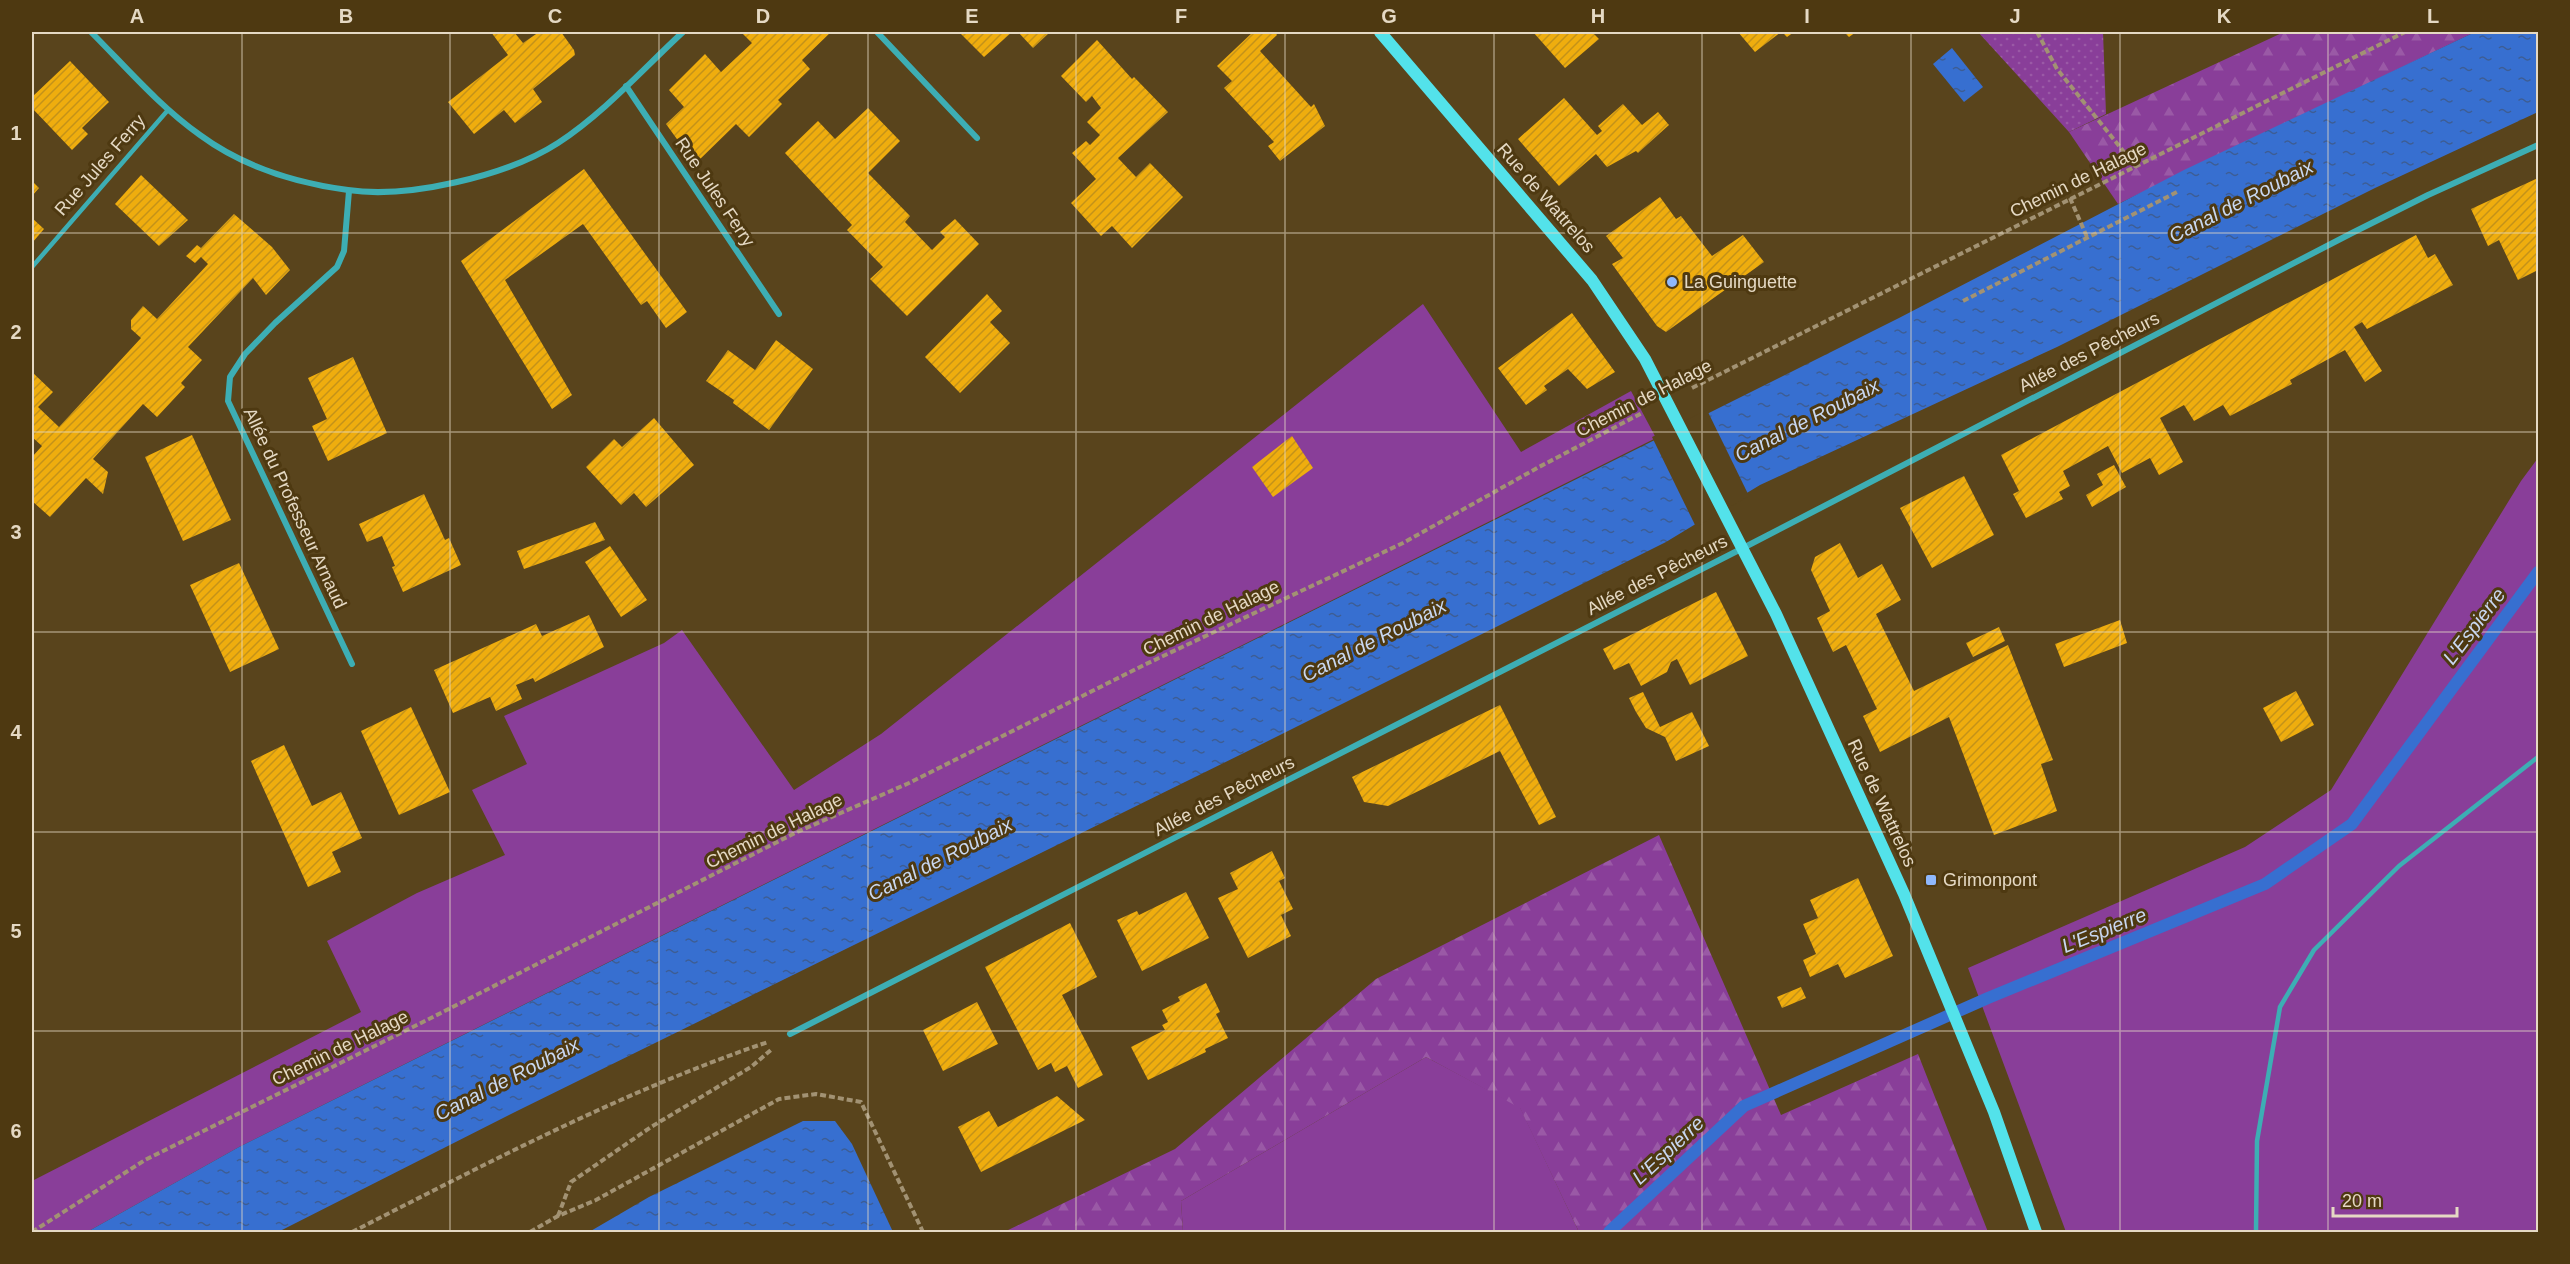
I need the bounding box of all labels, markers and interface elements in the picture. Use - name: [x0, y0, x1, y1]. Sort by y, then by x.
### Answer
- text: A: [130, 5, 144, 27]
- text: B: [339, 5, 353, 27]
- text: C: [548, 5, 562, 27]
- text: D: [756, 5, 770, 27]
- text: E: [965, 5, 979, 27]
- text: F: [1175, 5, 1187, 27]
- text: G: [1381, 5, 1397, 27]
- text: H: [1591, 5, 1605, 27]
- text: I: [1804, 5, 1810, 27]
- text: J: [2009, 5, 2021, 27]
- text: K: [2217, 5, 2232, 27]
- text: L: [2427, 5, 2439, 27]
- street label: Rue Jules Ferry: [51, 110, 149, 220]
- text: 1: [10, 122, 22, 144]
- street label: Rue Jules Ferry: [671, 134, 759, 250]
- street label: Chemin de Halage: [2007, 138, 2149, 222]
- street label: Rue de Wattrelos: [1493, 139, 1599, 257]
- water label: Canal de Roubaix: [2165, 155, 2318, 247]
- place label: La Guinguette: [1684, 272, 1797, 292]
- marker: La Guinguette: [1665, 275, 1679, 289]
- street label: Allée des Pêcheurs: [2015, 308, 2163, 396]
- text: 2: [10, 321, 22, 343]
- street label: Chemin de Halage: [1573, 355, 1715, 441]
- water label: Canal de Roubaix: [1731, 374, 1884, 466]
- street label: Allée du Professeur Arnaud: [240, 404, 350, 612]
- text: 3: [10, 521, 22, 543]
- street label: Allée des Pêcheurs: [1583, 531, 1731, 619]
- street label: Chemin de Halage: [1140, 576, 1282, 660]
- water label: L'Espierre: [2438, 584, 2510, 668]
- water label: Canal de Roubaix: [1298, 594, 1451, 686]
- text: 4: [10, 721, 22, 743]
- street label: Rue de Wattrelos: [1844, 736, 1920, 870]
- street label: Allée des Pêcheurs: [1150, 752, 1298, 840]
- street label: Chemin de Halage: [703, 789, 845, 873]
- water label: Canal de Roubaix: [864, 813, 1017, 905]
- place label: Grimonpont: [1943, 870, 2037, 890]
- marker: Grimonpont: [1924, 873, 1938, 887]
- water label: L'Espierre: [2058, 903, 2150, 957]
- text: 5: [10, 920, 22, 942]
- street label: Chemin de Halage: [269, 1006, 411, 1090]
- water label: Canal de Roubaix: [431, 1033, 584, 1125]
- water label: L'Espierre: [1628, 1111, 1708, 1189]
- text: 6: [10, 1120, 22, 1142]
- scale bar: [2333, 1180, 2458, 1218]
- text: 20 m: [2342, 1191, 2382, 1211]

